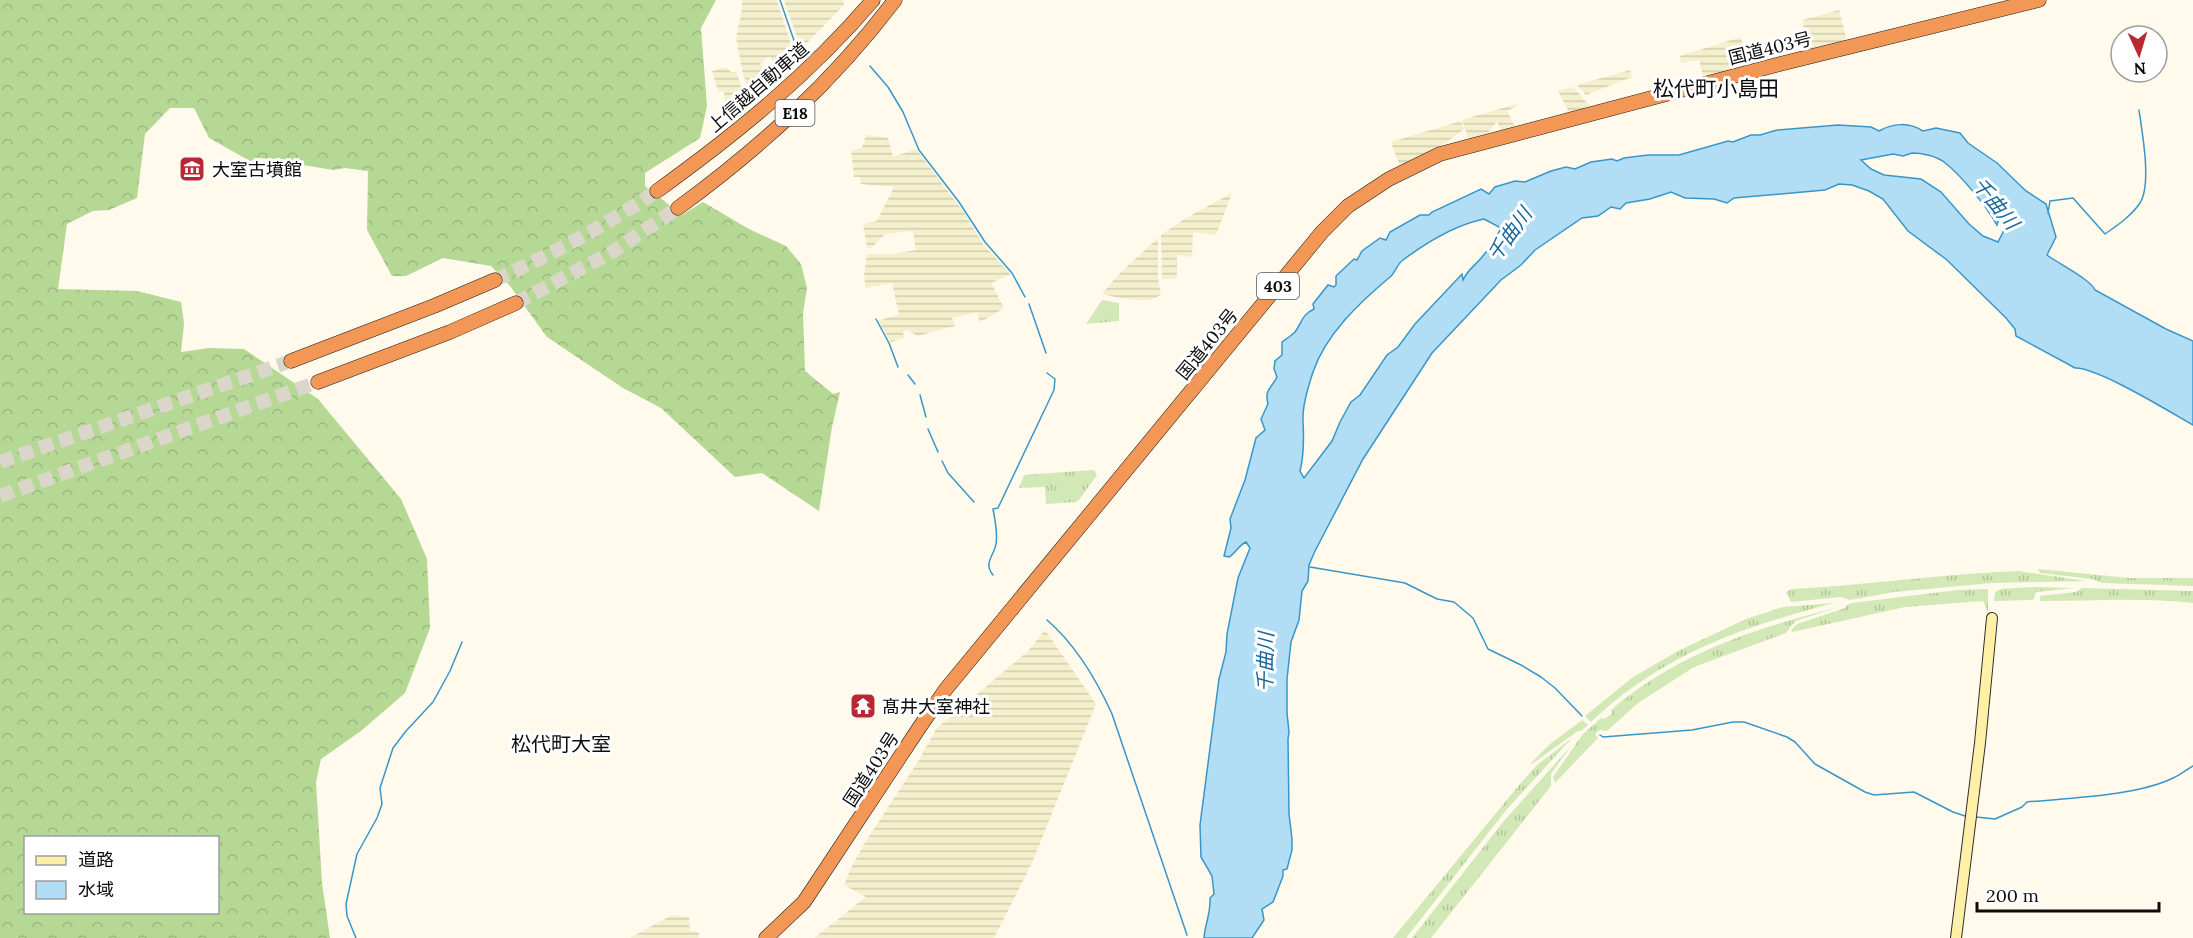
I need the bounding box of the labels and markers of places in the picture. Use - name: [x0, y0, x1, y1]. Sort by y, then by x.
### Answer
- museum icon: 大室古墳館: [177, 154, 207, 184]
- place label: 大室古墳館: [212, 158, 302, 181]
- temple icon: 髙井大室神社: [848, 691, 878, 721]
- place label: 髙井大室神社: [882, 695, 990, 718]

